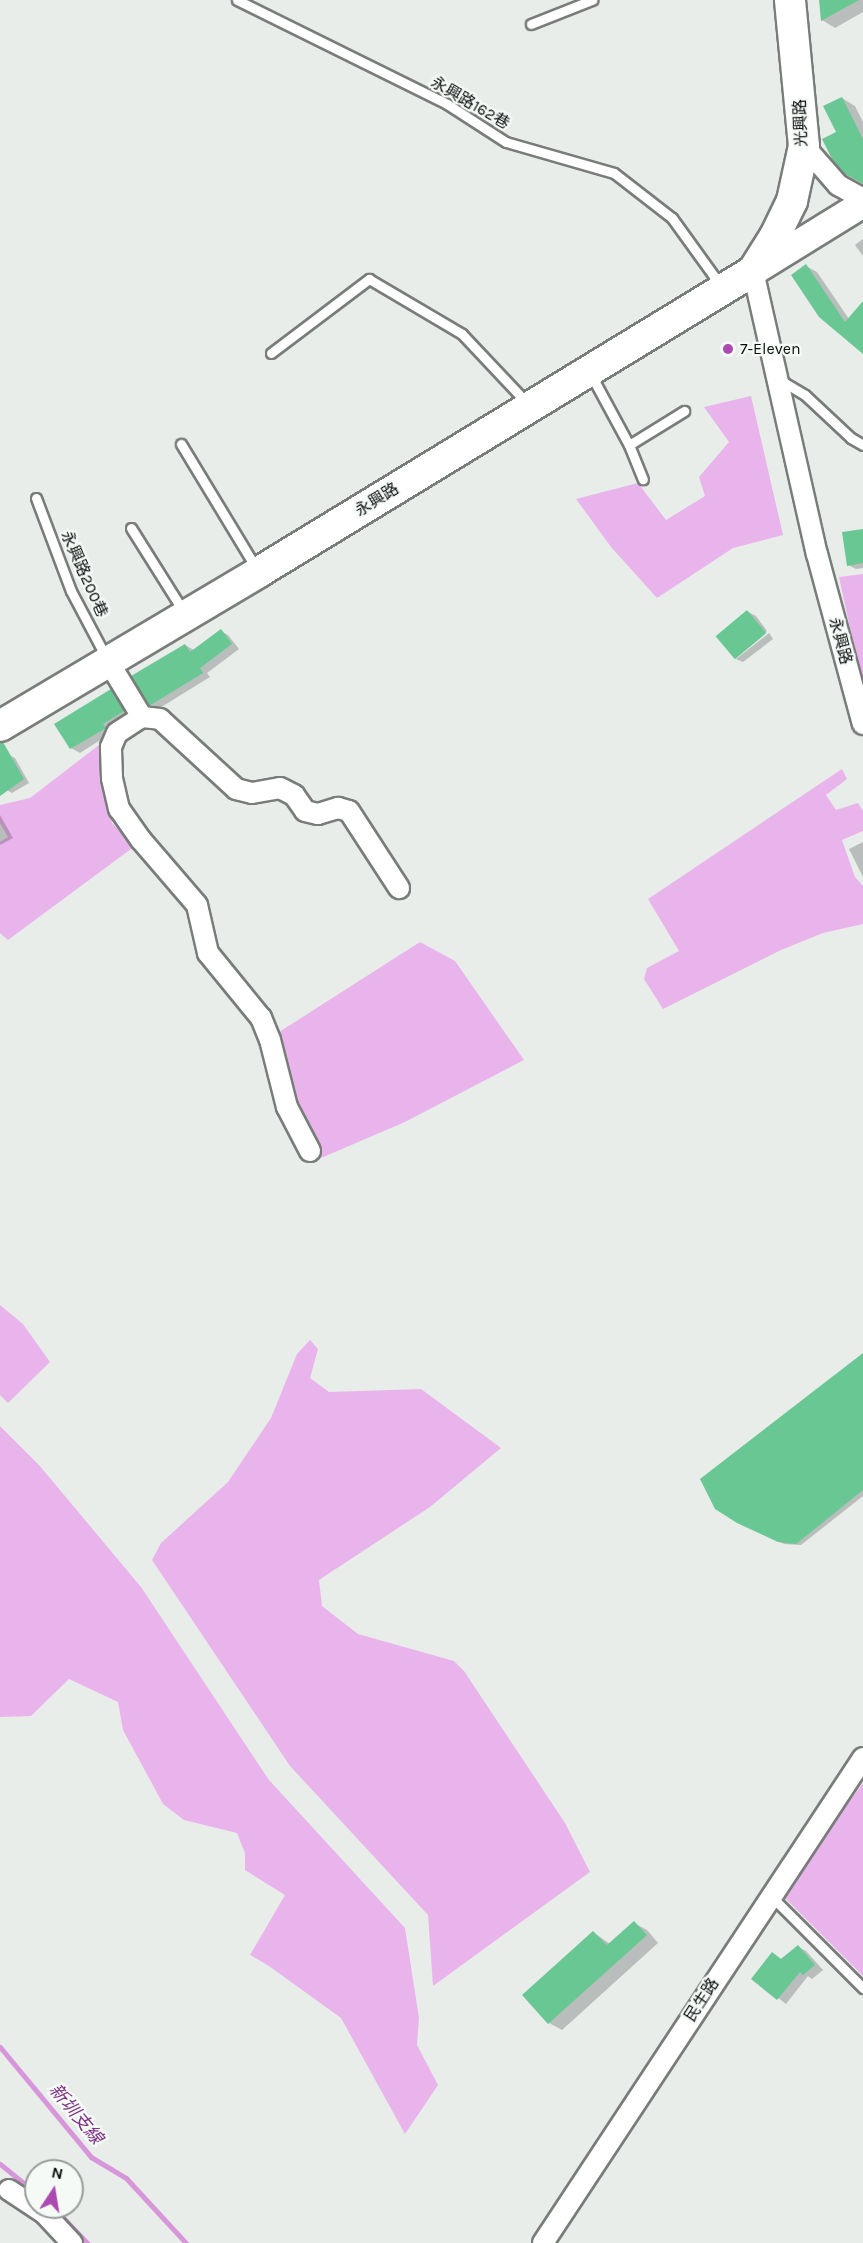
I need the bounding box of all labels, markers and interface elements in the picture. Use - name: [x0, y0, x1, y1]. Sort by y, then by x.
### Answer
- street label: 永興路162巷: [427, 73, 513, 133]
- street label: 光興路: [791, 99, 811, 147]
- place label: 7-Eleven: [740, 339, 801, 359]
- marker: 7-Eleven: [721, 342, 735, 356]
- street label: 永興路: [352, 479, 402, 521]
- street label: 永興路200巷: [56, 528, 112, 620]
- street label: 永興路: [825, 615, 855, 667]
- street label: 民生路: [681, 1975, 723, 2025]
- water label: 新圳支線: [45, 2079, 107, 2149]
- north arrow: [24, 2159, 84, 2219]
- text: N: [50, 2162, 65, 2183]

